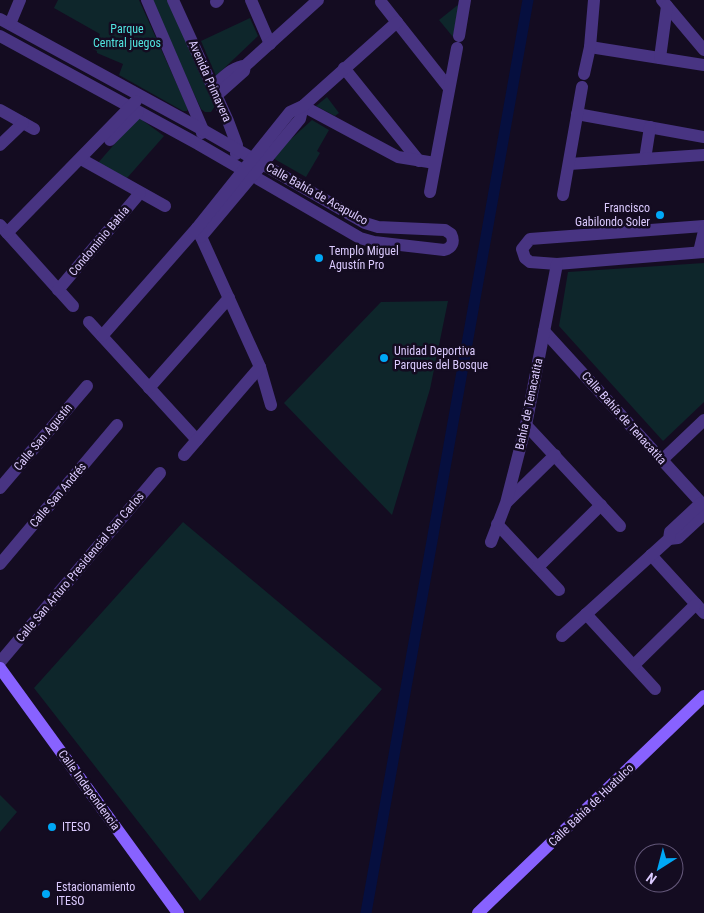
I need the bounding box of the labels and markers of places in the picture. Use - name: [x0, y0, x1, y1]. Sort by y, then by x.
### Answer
- place label: Francisco Gabilondo Soler: [575, 201, 650, 229]
- marker: Francisco Gabilondo Soler: [654, 209, 666, 221]
- place label: Templo Miguel Agustín Pro: [329, 244, 399, 272]
- marker: Templo Miguel Agustín Pro: [313, 252, 325, 264]
- place label: Unidad Deportiva Parques del Bosque: [394, 344, 488, 372]
- marker: Unidad Deportiva Parques del Bosque: [378, 352, 390, 364]
- place label: ITESO: [62, 820, 90, 834]
- marker: ITESO: [46, 821, 58, 833]
- place label: Estacionamiento ITESO: [56, 880, 135, 908]
- marker: Estacionamiento ITESO: [40, 888, 52, 900]

